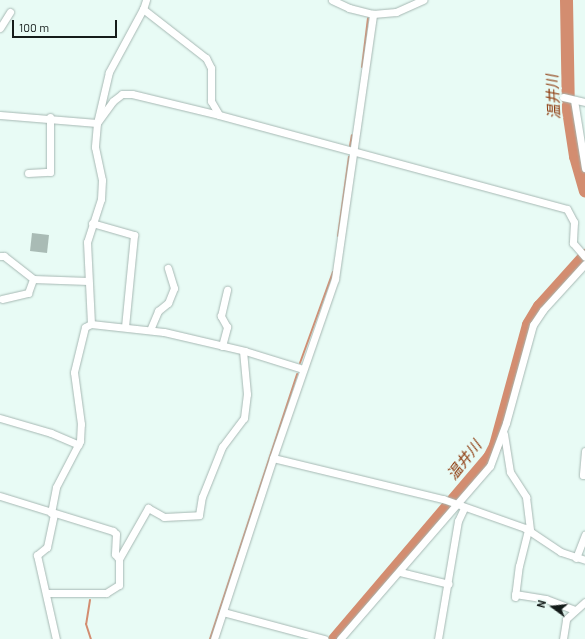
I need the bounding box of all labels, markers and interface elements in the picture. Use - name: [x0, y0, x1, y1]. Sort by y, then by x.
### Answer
- scale bar: [14, 12, 119, 38]
- text: 100 m: [19, 20, 49, 34]
- water label: 温井川: [543, 74, 563, 120]
- water label: 温井川: [443, 437, 485, 483]
- north arrow: [533, 587, 573, 627]
- text: N: [534, 599, 548, 609]

